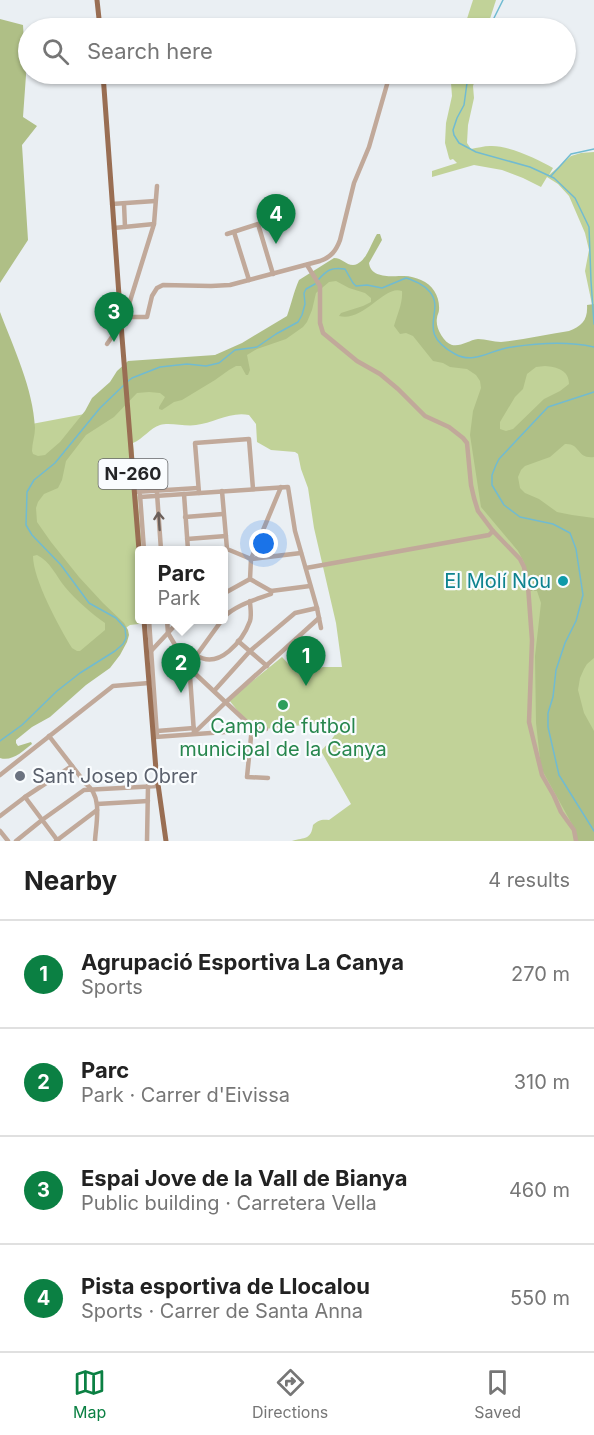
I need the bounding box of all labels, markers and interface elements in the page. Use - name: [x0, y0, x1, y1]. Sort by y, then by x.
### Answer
- search box: [18, 18, 576, 84]
- icon: search: [39, 35, 72, 68]
- text: Search here: [87, 38, 213, 64]
- pin: 4: [256, 194, 296, 244]
- pin: 3: [94, 292, 134, 342]
- road number: N-260: [98, 459, 168, 489]
- one-way arrow: [153, 511, 164, 531]
- your location: [249, 529, 278, 558]
- popup: [135, 546, 228, 624]
- text: Parc: [157, 560, 206, 586]
- place label: El Molí Nou: [444, 569, 551, 593]
- marker: El Molí Nou: [556, 574, 570, 588]
- text: Park: [157, 586, 200, 610]
- pin: 1: [286, 636, 326, 686]
- pin: 2: [162, 644, 201, 693]
- marker: Camp de futbol municipal de la Canya: [276, 698, 290, 712]
- place label: Camp de futbol municipal de la Canya: [179, 714, 387, 761]
- place label: Sant Josep Obrer: [32, 764, 198, 788]
- marker: Sant Josep Obrer: [13, 769, 27, 783]
- text: Nearby: [24, 865, 117, 896]
- text: 4 results: [488, 868, 570, 892]
- text: Agrupació Esportiva La Canya: [81, 949, 404, 975]
- text: 1: [39, 962, 48, 986]
- text: 270 m: [511, 962, 570, 986]
- text: Sports: [81, 975, 143, 999]
- text: Parc: [81, 1057, 129, 1083]
- text: 2: [37, 1070, 50, 1094]
- text: 310 m: [514, 1070, 570, 1094]
- text: Park · Carrer d'Eivissa: [81, 1083, 290, 1107]
- text: Espai Jove de la Vall de Bianya: [81, 1165, 408, 1191]
- text: 3: [37, 1178, 50, 1202]
- text: 460 m: [509, 1178, 570, 1202]
- text: Public building · Carretera Vella: [81, 1191, 377, 1215]
- text: Pista esportiva de Llocalou: [81, 1273, 370, 1299]
- text: 4: [37, 1286, 50, 1310]
- text: 550 m: [510, 1286, 570, 1310]
- text: Sports · Carrer de Santa Anna: [81, 1299, 363, 1323]
- tab: Map: [73, 1366, 106, 1422]
- tab: Directions: [252, 1366, 328, 1422]
- tab: Saved: [474, 1366, 521, 1422]

